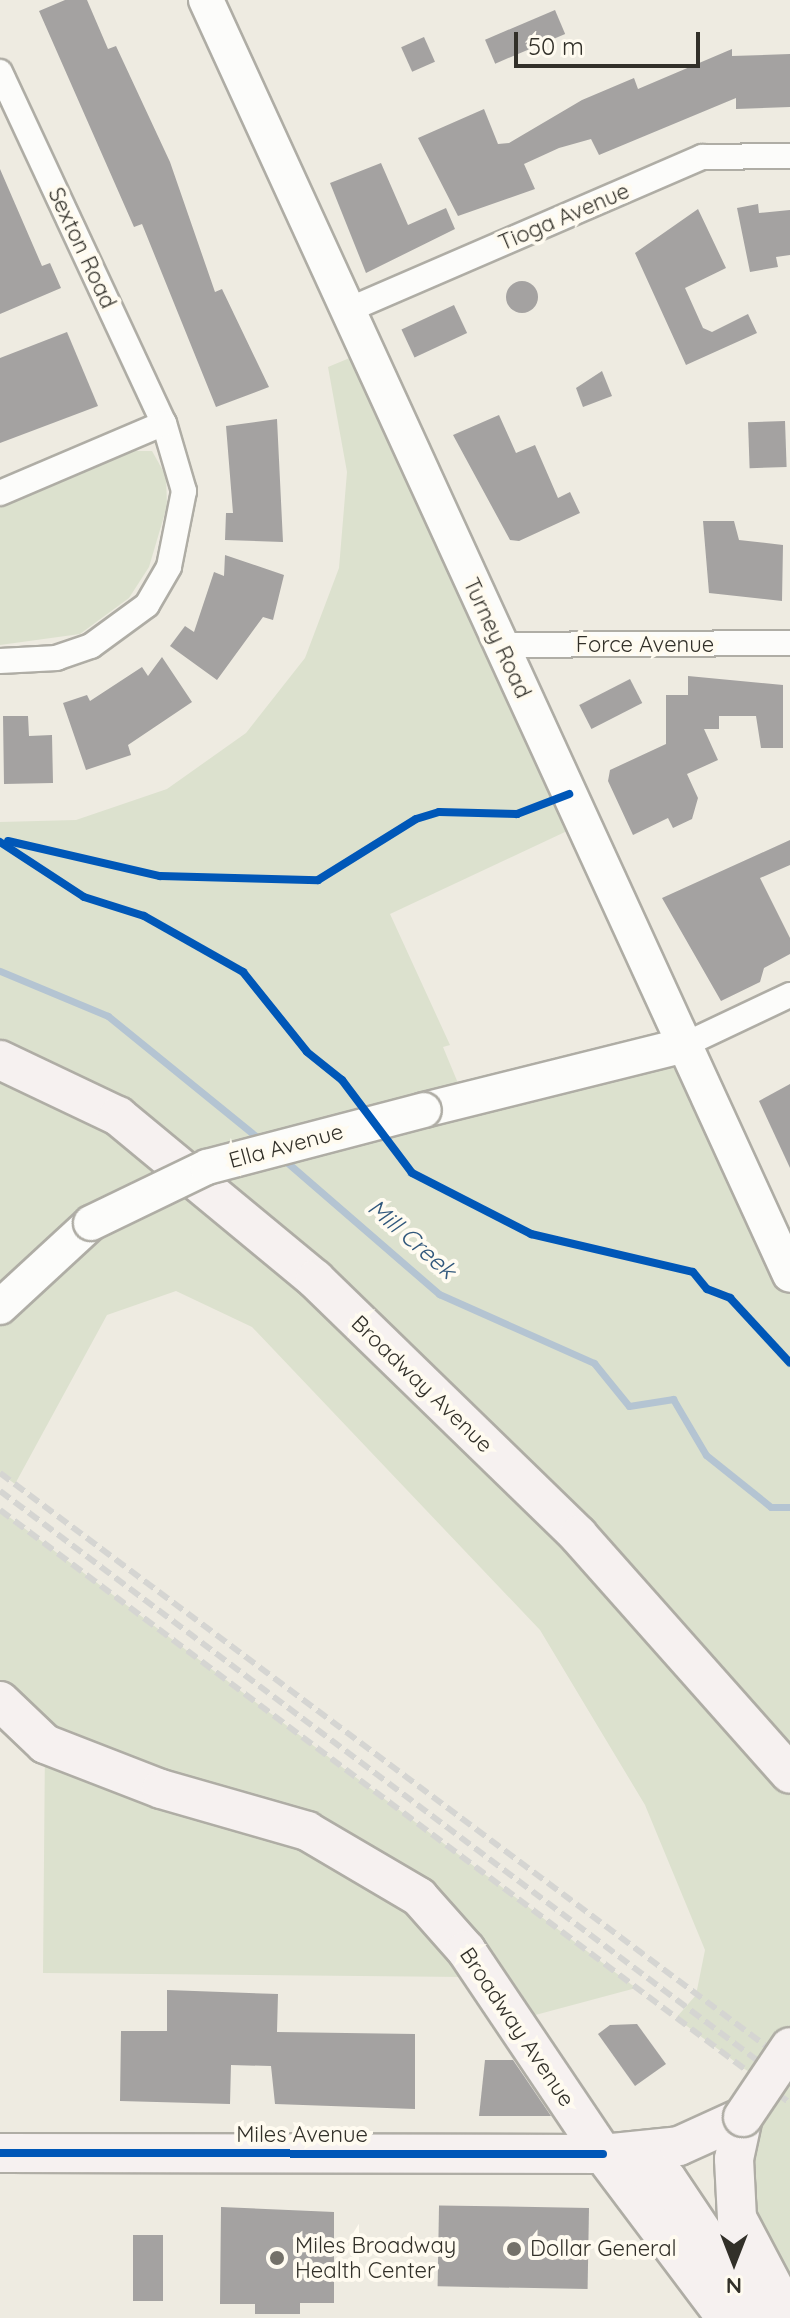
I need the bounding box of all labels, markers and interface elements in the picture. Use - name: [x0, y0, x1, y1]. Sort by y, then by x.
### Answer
- scale bar: [518, 16, 704, 66]
- text: 50 m: [528, 31, 584, 61]
- street label: Tioga Avenue: [495, 178, 633, 256]
- street label: Sexton Road: [42, 183, 122, 313]
- street label: Turney Road: [458, 574, 536, 702]
- street label: Force Avenue: [576, 632, 714, 658]
- street label: Ella Avenue: [226, 1118, 346, 1174]
- water label: Mill Creek: [362, 1193, 462, 1285]
- street label: Broadway Avenue: [346, 1310, 498, 1458]
- street label: Broadway Avenue: [454, 1943, 580, 2111]
- street label: Miles Avenue: [236, 2122, 368, 2148]
- north arrow: [694, 2222, 774, 2302]
- place label: Miles Broadway Health Center: [295, 2232, 456, 2284]
- place label: Dollar General: [530, 2236, 677, 2262]
- marker: Dollar General: [505, 2240, 523, 2258]
- marker: Miles Broadway Health Center: [266, 2247, 288, 2269]
- text: N: [726, 2272, 742, 2300]

